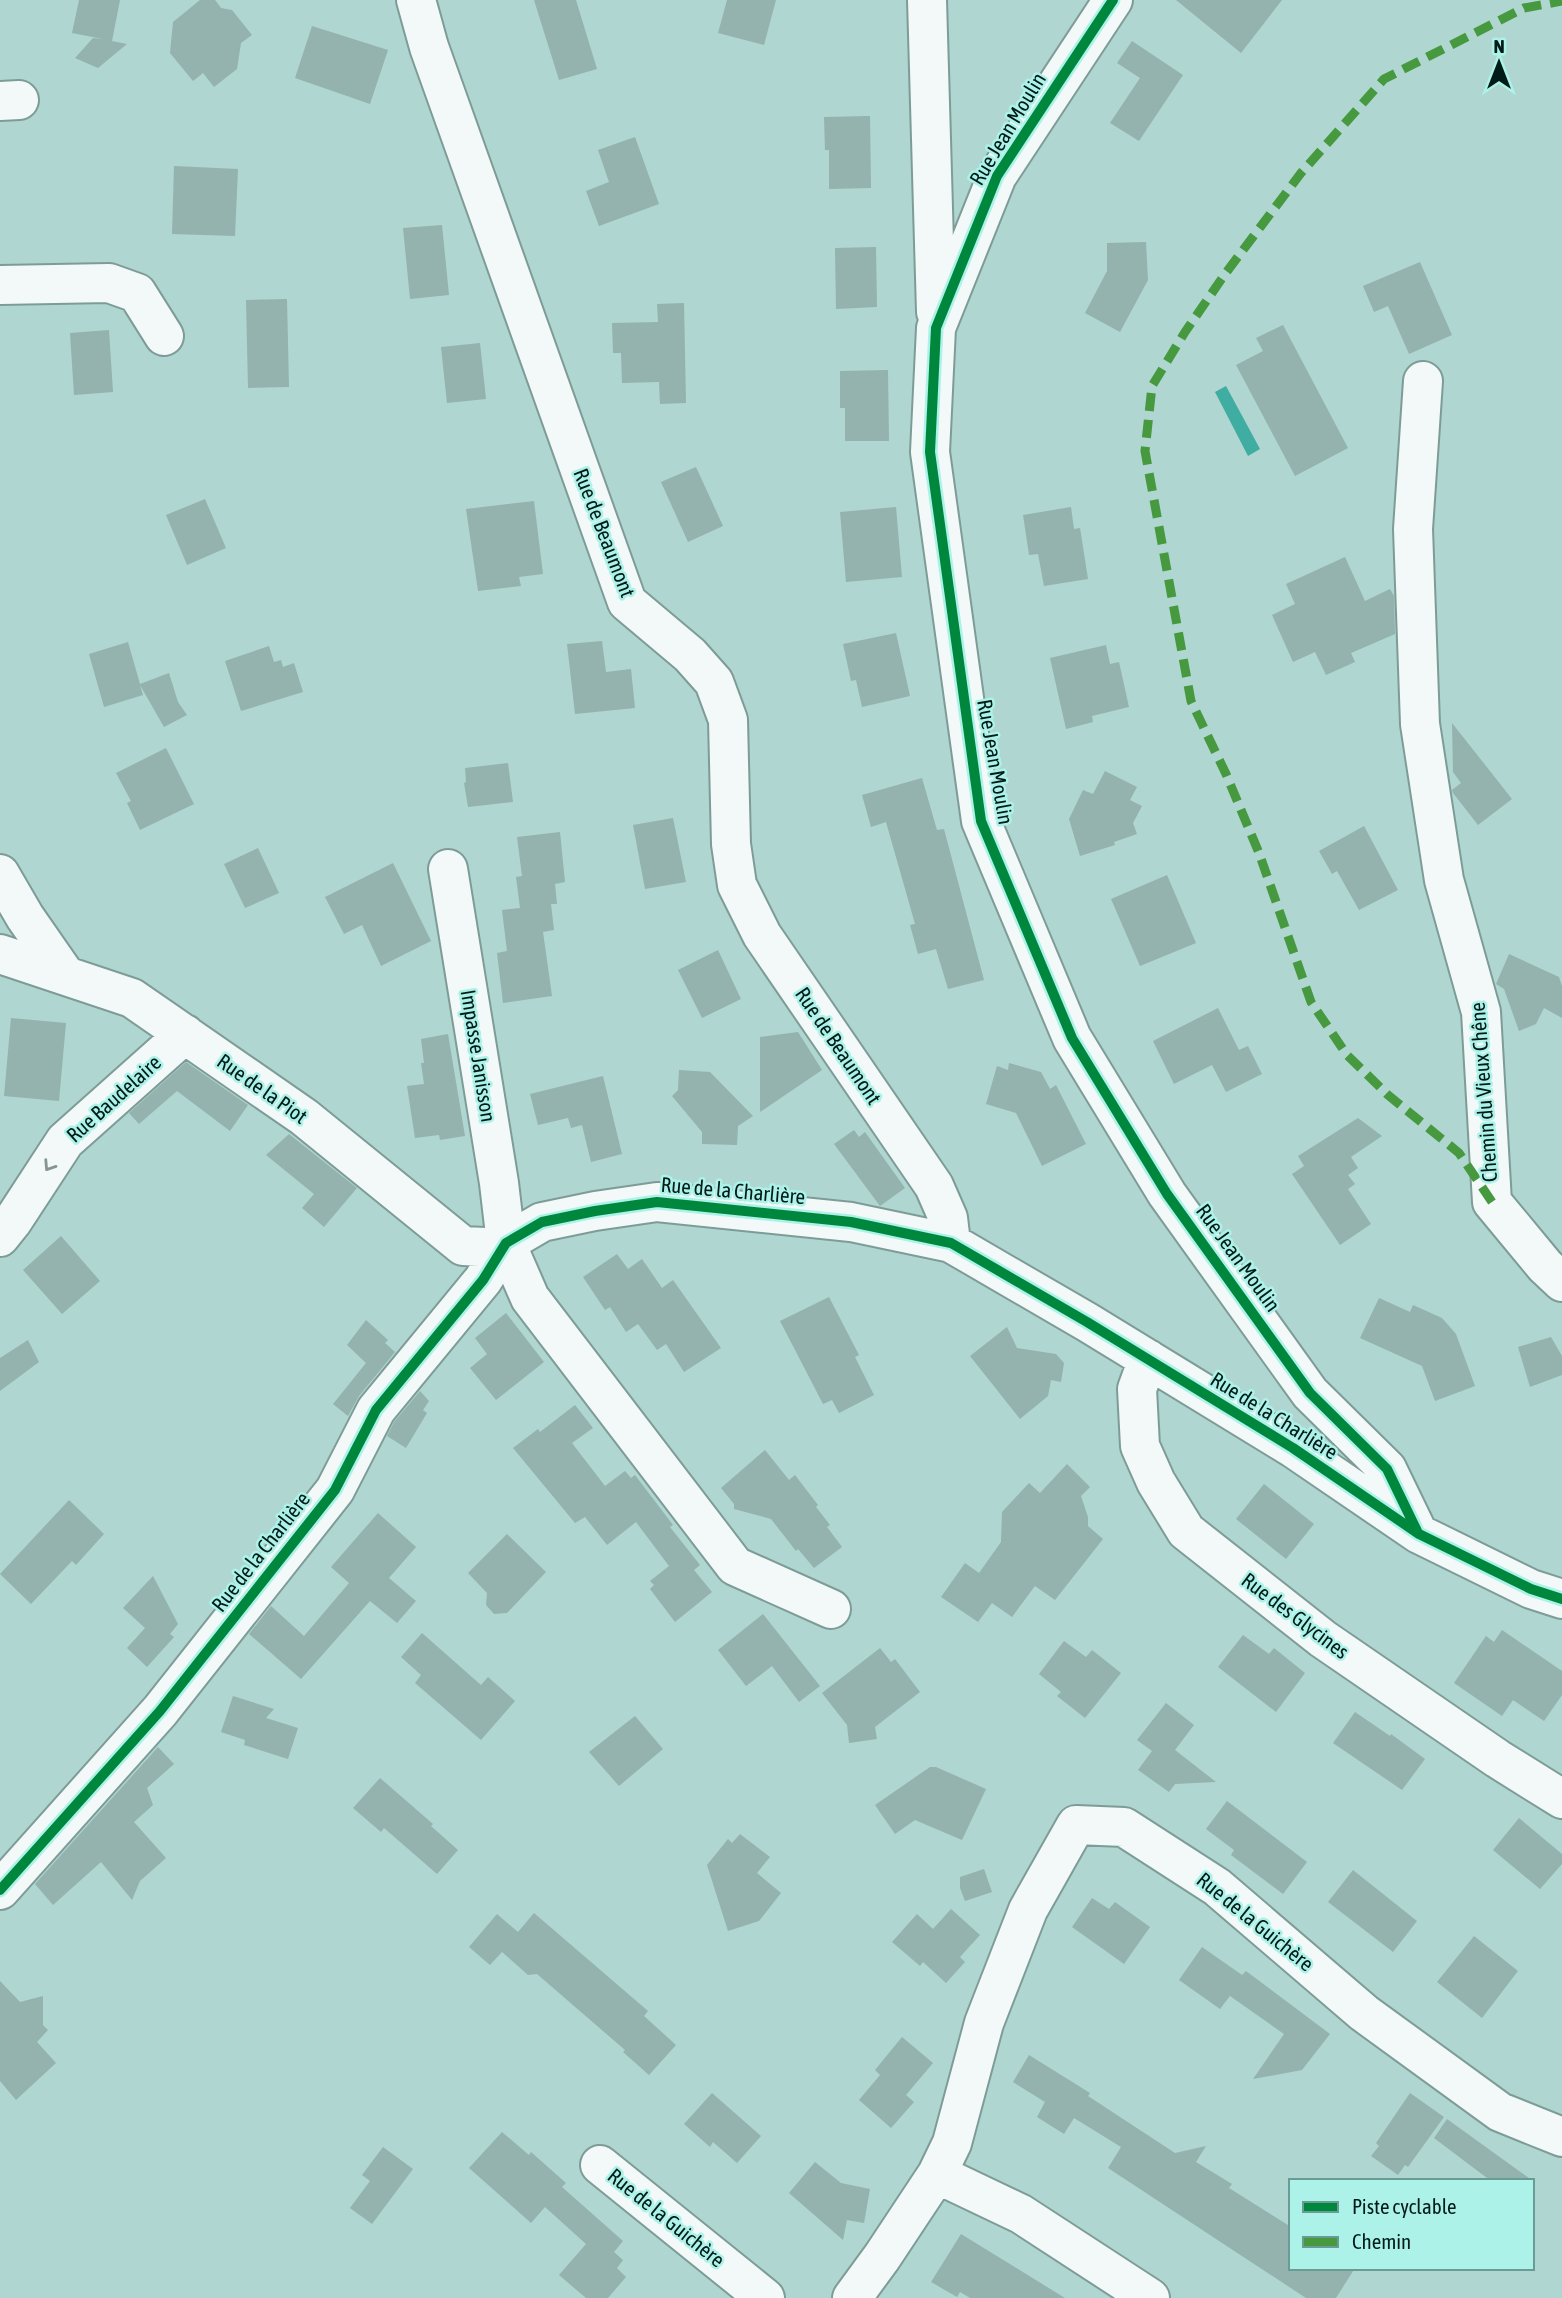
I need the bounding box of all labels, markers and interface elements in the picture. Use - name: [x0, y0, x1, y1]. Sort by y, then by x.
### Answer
- north arrow: [1464, 28, 1534, 98]
- text: N: [1493, 35, 1505, 57]
- street label: Rue Jean Moulin: [964, 68, 1050, 189]
- street label: Rue de Beaumont: [569, 465, 641, 600]
- street label: Rue Jean Moulin: [973, 697, 1019, 826]
- street label: Rue de Beaumont: [791, 982, 887, 1109]
- street label: Impasse Janisson: [457, 988, 501, 1124]
- street label: Chemin du Vieux Chêne: [1465, 1001, 1501, 1183]
- street label: Rue de la Piot: [213, 1048, 312, 1128]
- street label: Rue Baudelaire: [61, 1050, 165, 1147]
- one-way arrow: [44, 1159, 57, 1172]
- street label: Rue de la Charlière: [660, 1172, 806, 1208]
- street label: Rue Jean Moulin: [1192, 1199, 1286, 1316]
- street label: Rue de la Charlière: [1207, 1367, 1342, 1464]
- street label: Rue de la Charlière: [206, 1487, 314, 1616]
- street label: Rue des Glycines: [1237, 1567, 1354, 1663]
- street label: Rue de la Guichère: [1193, 1867, 1319, 1976]
- street label: Rue de la Guichère: [604, 2163, 730, 2272]
- legend: [1289, 2179, 1534, 2270]
- text: Piste cyclable: [1352, 2194, 1457, 2218]
- text: Chemin: [1352, 2229, 1411, 2253]

